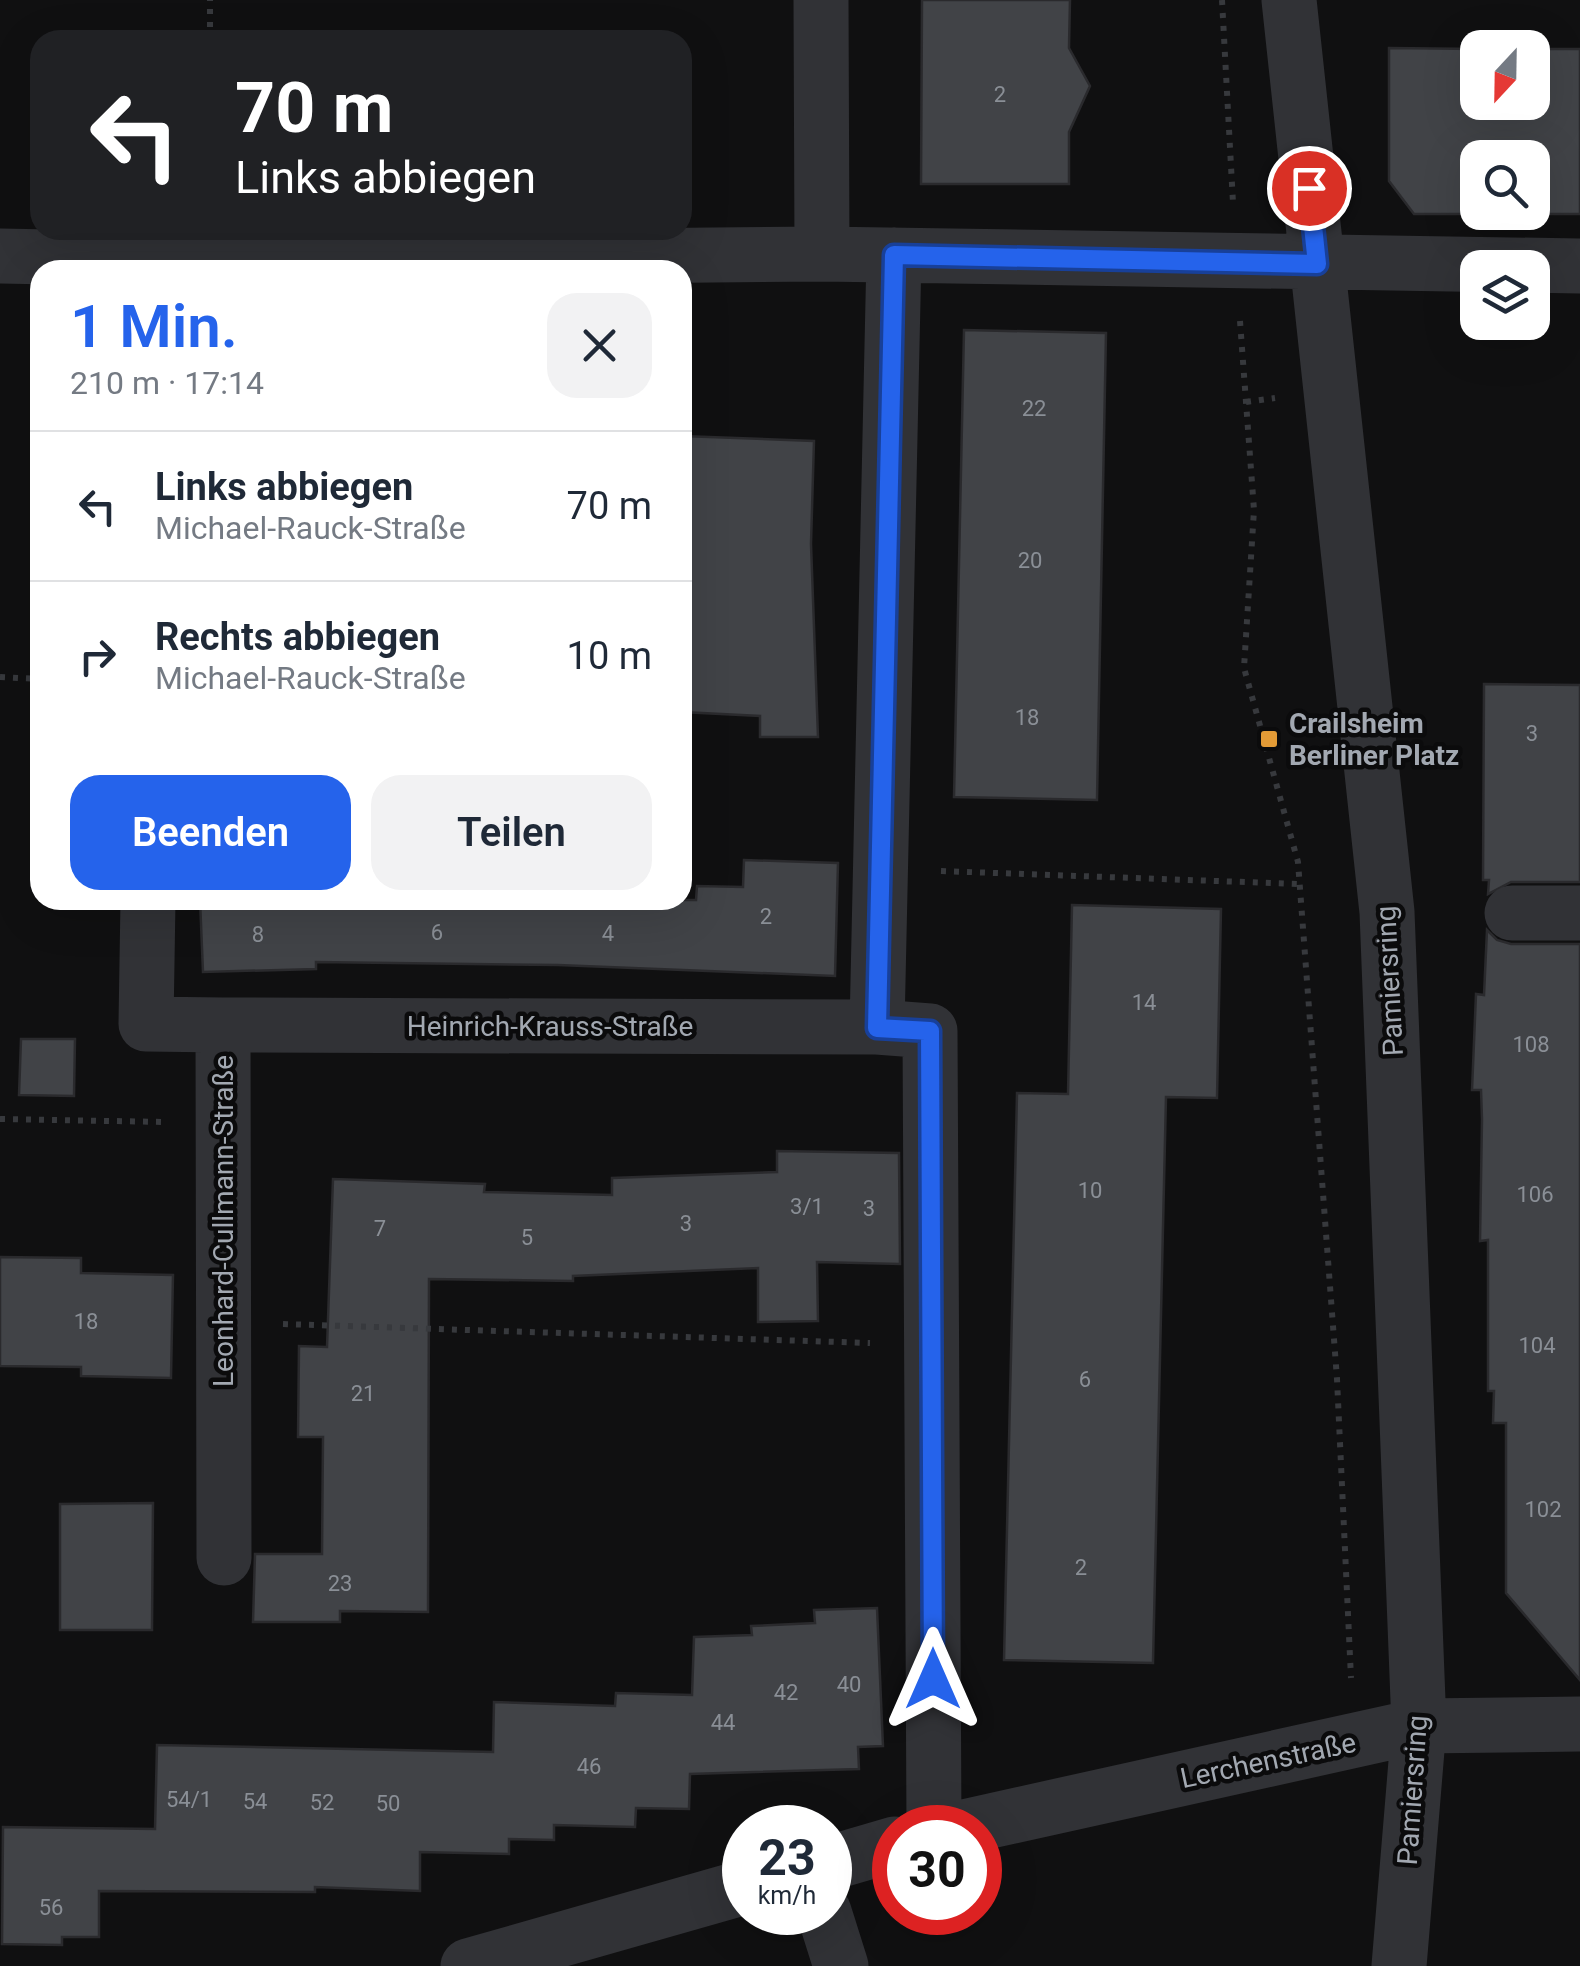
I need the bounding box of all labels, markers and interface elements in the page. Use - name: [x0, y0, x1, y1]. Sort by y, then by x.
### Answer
- north arrow: [1460, 30, 1550, 120]
- map controls: [1460, 30, 1550, 340]
- text: 70 m: [235, 67, 393, 149]
- icon: left: [70, 70, 200, 200]
- house number: 2: [994, 82, 1006, 107]
- button: search: [1460, 140, 1550, 230]
- pin: [1267, 146, 1352, 231]
- text: Links abbiegen: [235, 151, 536, 204]
- icon: arrive: [1282, 161, 1337, 216]
- button: layers: [1460, 250, 1550, 340]
- text: 1 Min.: [70, 291, 238, 362]
- button: close: [547, 293, 652, 398]
- text: 210 m · 17:14: [70, 364, 264, 402]
- house number: 22: [1022, 396, 1046, 421]
- text: Links abbiegen: [155, 465, 413, 509]
- icon: left: [70, 479, 125, 534]
- text: 70 m: [567, 484, 652, 528]
- text: Michael-Rauck-Straße: [155, 509, 466, 547]
- house number: 20: [1018, 548, 1042, 573]
- text: Rechts abbiegen: [155, 615, 440, 659]
- icon: right: [70, 629, 125, 684]
- text: 10 m: [567, 634, 652, 678]
- text: Michael-Rauck-Straße: [155, 659, 466, 697]
- house number: 18: [1015, 705, 1039, 730]
- place label: Crailsheim Berliner Platz: [1289, 707, 1459, 772]
- house number: 3: [1526, 721, 1538, 746]
- marker: Crailsheim Berliner Platz: [1258, 728, 1280, 750]
- button: Beenden: [70, 775, 351, 890]
- button: Teilen: [371, 775, 652, 890]
- house number: 2: [760, 904, 772, 929]
- street label: Pamiersring: [1369, 905, 1410, 1057]
- house number: 6: [431, 920, 443, 945]
- house number: 4: [602, 921, 614, 946]
- house number: 8: [252, 922, 264, 947]
- house number: 14: [1132, 990, 1156, 1015]
- street label: Heinrich-Krauss-Straße: [407, 1010, 693, 1043]
- house number: 108: [1512, 1032, 1550, 1057]
- street label: Leonhard-Cullmann-Straße: [207, 1055, 240, 1387]
- house number: 10: [1078, 1178, 1102, 1203]
- house number: 106: [1516, 1182, 1554, 1207]
- house number: 3/1: [790, 1194, 824, 1219]
- house number: 3: [863, 1196, 875, 1221]
- house number: 3: [680, 1211, 692, 1236]
- house number: 7: [374, 1216, 386, 1241]
- house number: 5: [521, 1225, 533, 1250]
- house number: 18: [74, 1309, 98, 1334]
- house number: 104: [1518, 1333, 1556, 1358]
- house number: 6: [1079, 1367, 1091, 1392]
- house number: 21: [351, 1381, 375, 1406]
- house number: 102: [1524, 1497, 1562, 1522]
- house number: 2: [1075, 1555, 1087, 1580]
- house number: 23: [328, 1571, 352, 1596]
- position arrow: [881, 1627, 985, 1731]
- house number: 40: [837, 1672, 861, 1697]
- house number: 42: [774, 1680, 798, 1705]
- house number: 44: [711, 1710, 735, 1735]
- street label: Pamiersring: [1391, 1714, 1434, 1866]
- street label: Lerchenstraße: [1177, 1726, 1359, 1795]
- house number: 46: [577, 1754, 601, 1779]
- house number: 54/1: [166, 1787, 212, 1812]
- house number: 54: [243, 1789, 267, 1814]
- house number: 52: [310, 1790, 334, 1815]
- house number: 50: [376, 1791, 400, 1816]
- speed limit sign: 30: [872, 1805, 1002, 1935]
- text: 23: [758, 1829, 816, 1887]
- text: km/h: [758, 1881, 816, 1910]
- house number: 56: [39, 1895, 63, 1920]

